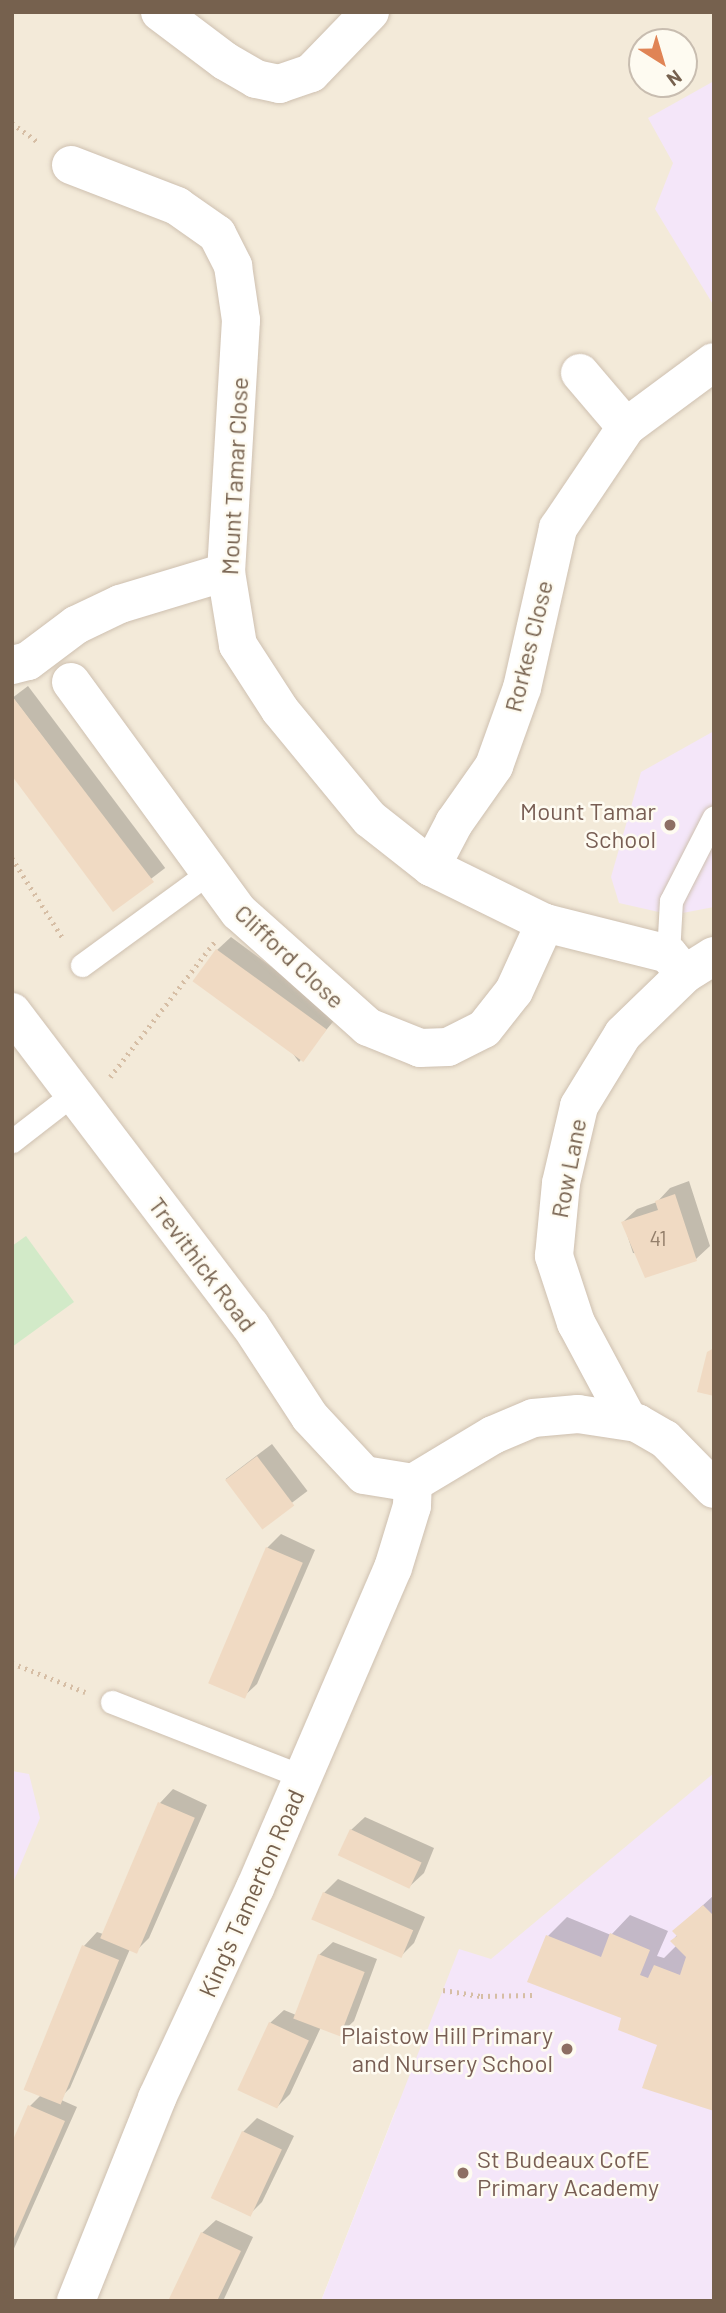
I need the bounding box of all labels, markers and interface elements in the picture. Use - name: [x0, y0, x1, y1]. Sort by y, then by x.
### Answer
- north arrow: [628, 28, 698, 98]
- text: N: [663, 66, 687, 92]
- street label: Mount Tamar Close: [214, 376, 254, 576]
- street label: Rorkes Close: [498, 577, 558, 715]
- place label: Mount Tamar School: [520, 797, 656, 853]
- marker: Mount Tamar School: [662, 817, 678, 833]
- street label: Clifford Close: [229, 898, 351, 1014]
- street label: Row Lane: [544, 1116, 592, 1220]
- street label: Trevithick Road: [143, 1191, 263, 1337]
- house number: 41: [650, 1225, 666, 1251]
- street label: King's Tamerton Road: [192, 1785, 310, 2001]
- place label: Plaistow Hill Primary and Nursery School: [341, 2021, 553, 2077]
- marker: Plaistow Hill Primary and Nursery School: [559, 2041, 575, 2057]
- place label: St Budeaux CofE Primary Academy: [477, 2145, 659, 2201]
- marker: St Budeaux CofE Primary Academy: [455, 2165, 471, 2181]

